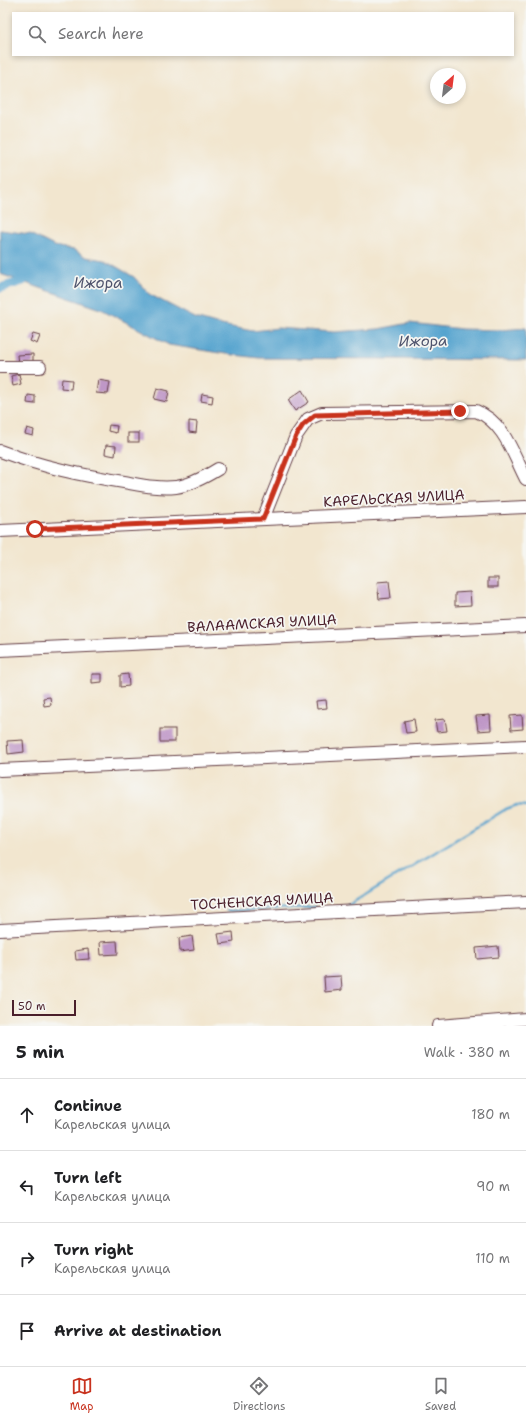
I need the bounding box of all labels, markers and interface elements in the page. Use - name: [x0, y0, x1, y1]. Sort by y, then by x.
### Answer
- search box: [12, 12, 514, 56]
- icon: search: [26, 23, 48, 45]
- text: Search here: [58, 24, 144, 44]
- north arrow: [430, 68, 466, 104]
- water label: Ижора: [74, 273, 122, 293]
- water label: Ижора: [398, 331, 448, 351]
- route end: [451, 402, 469, 420]
- street label: КАРЕЛЬСКАЯ УЛИЦА: [323, 485, 465, 511]
- route start: [26, 520, 44, 538]
- street label: ВАЛААМСКАЯ УЛИЦА: [187, 610, 337, 636]
- street label: ТОСНЕНСКАЯ УЛИЦА: [190, 888, 334, 914]
- scale bar: [12, 998, 76, 1017]
- text: 50 m: [18, 999, 46, 1014]
- text: 5 min: [16, 1041, 64, 1063]
- text: Walk · 380 m: [424, 1044, 510, 1061]
- text: Continue: [54, 1096, 122, 1116]
- icon: ahead: [16, 1104, 38, 1126]
- text: 180 m: [471, 1106, 510, 1123]
- text: Карельская улица: [54, 1116, 170, 1133]
- text: Turn left: [54, 1168, 122, 1188]
- icon: left: [16, 1176, 38, 1198]
- text: 90 m: [476, 1178, 510, 1195]
- text: Карельская улица: [54, 1188, 170, 1205]
- text: Turn right: [54, 1240, 134, 1260]
- icon: right: [16, 1248, 38, 1270]
- text: 110 m: [475, 1250, 510, 1267]
- text: Карельская улица: [54, 1260, 170, 1277]
- icon: arrive: [16, 1320, 38, 1342]
- text: Arrive at destination: [54, 1321, 222, 1341]
- tab: Map: [70, 1375, 93, 1414]
- tab: Directions: [233, 1375, 285, 1414]
- tab: Saved: [425, 1375, 456, 1414]

